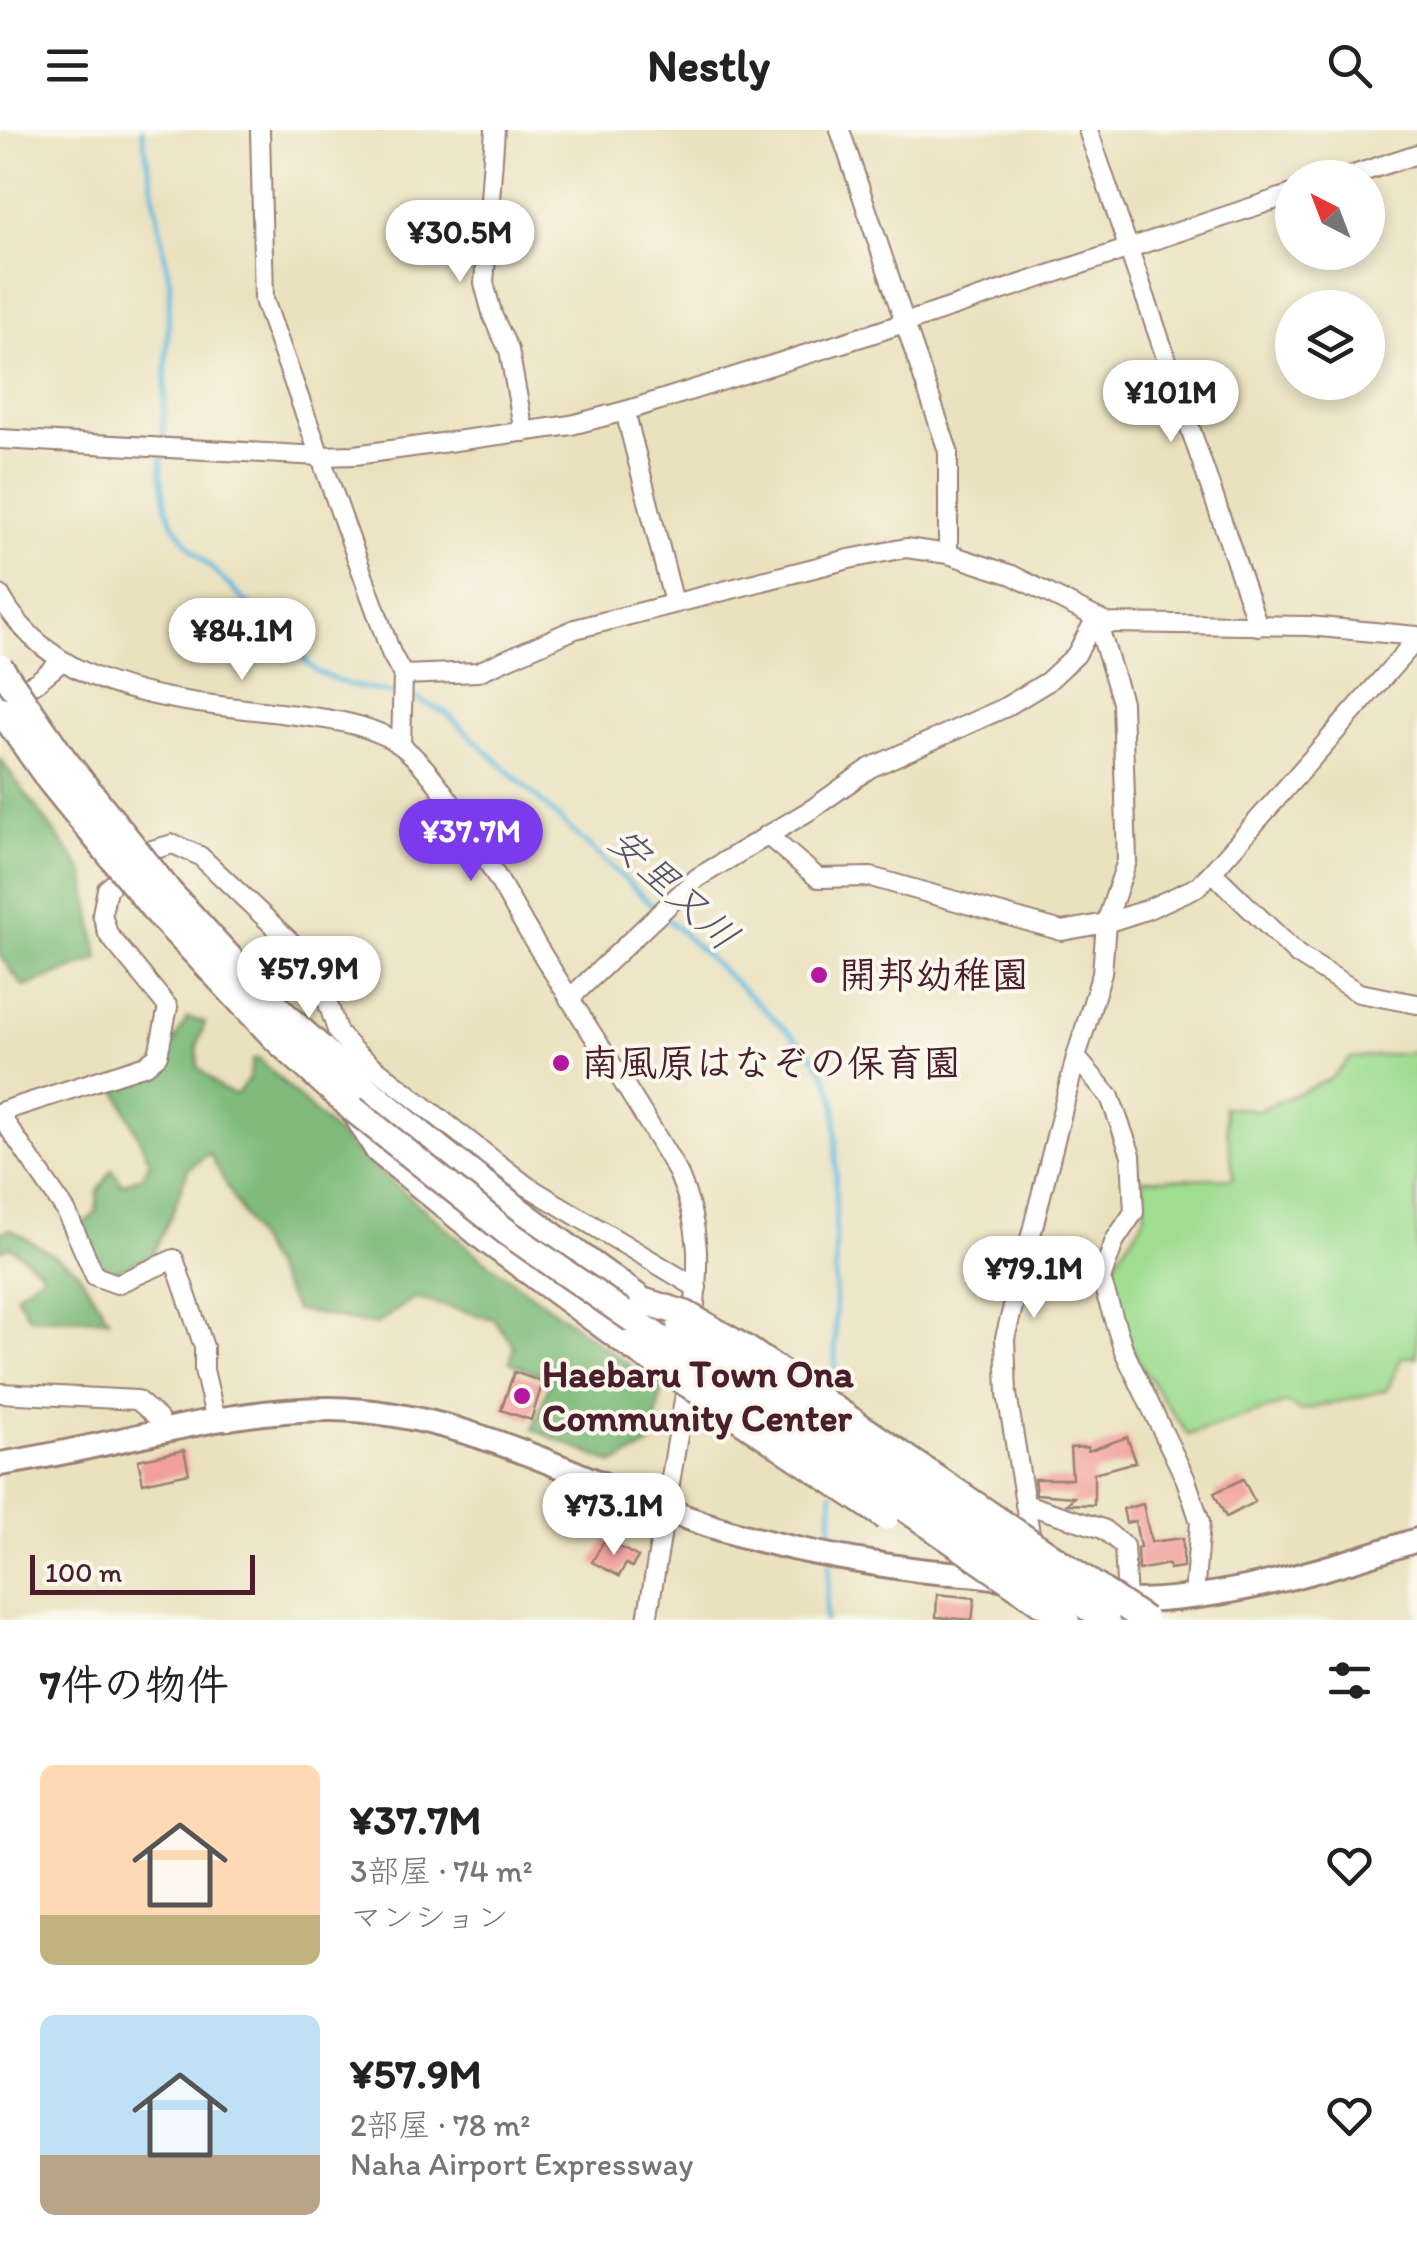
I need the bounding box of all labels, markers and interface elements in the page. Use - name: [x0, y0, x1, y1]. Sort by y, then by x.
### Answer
- icon: menu: [40, 38, 95, 93]
- text: Nestly: [647, 38, 770, 92]
- icon: search: [1322, 38, 1377, 93]
- north arrow: [1275, 160, 1385, 270]
- map controls: [1275, 160, 1385, 400]
- pin: ¥30.5M: [379, 200, 541, 285]
- text: ¥30.5M: [408, 213, 512, 251]
- button: layers: [1275, 290, 1385, 400]
- pin: ¥101M: [1101, 360, 1241, 445]
- text: ¥101M: [1125, 373, 1217, 411]
- pin: ¥84.1M: [161, 598, 323, 683]
- text: ¥84.1M: [191, 611, 293, 649]
- pin: ¥37.7M: [390, 799, 552, 884]
- text: ¥37.7M: [421, 812, 521, 850]
- water label: 安里又川: [599, 816, 749, 960]
- pin: ¥57.9M: [228, 936, 390, 1021]
- text: ¥57.9M: [259, 949, 359, 987]
- place label: 開邦幼稚園: [839, 952, 1029, 998]
- marker: 開邦幼稚園: [808, 964, 830, 986]
- place label: 南風原はなぞの保育園: [581, 1040, 961, 1086]
- marker: 南風原はなぞの保育園: [550, 1052, 572, 1074]
- pin: ¥79.1M: [953, 1236, 1115, 1321]
- text: ¥79.1M: [985, 1249, 1083, 1287]
- place label: Haebaru Town Ona Community Center: [542, 1351, 854, 1441]
- marker: Haebaru Town Ona Community Center: [511, 1385, 533, 1407]
- pin: ¥73.1M: [533, 1473, 695, 1558]
- text: ¥73.1M: [564, 1486, 664, 1524]
- scale bar: [30, 1550, 255, 1594]
- text: 100 m: [45, 1555, 122, 1589]
- icon: filters: [1322, 1653, 1377, 1708]
- text: 7件の物件: [40, 1659, 229, 1710]
- text: ¥37.7M: [350, 1794, 481, 1845]
- icon: home: [120, 1805, 240, 1925]
- icon: heart: [1322, 1838, 1377, 1893]
- text: 3部屋 · 74 m²: [350, 1852, 533, 1890]
- text: マンション: [350, 1898, 509, 1936]
- text: ¥57.9M: [350, 2048, 482, 2099]
- icon: home: [120, 2055, 240, 2175]
- icon: heart: [1322, 2088, 1377, 2143]
- text: 2部屋 · 78 m²: [350, 2106, 530, 2144]
- text: Naha Airport Expressway: [350, 2145, 693, 2183]

